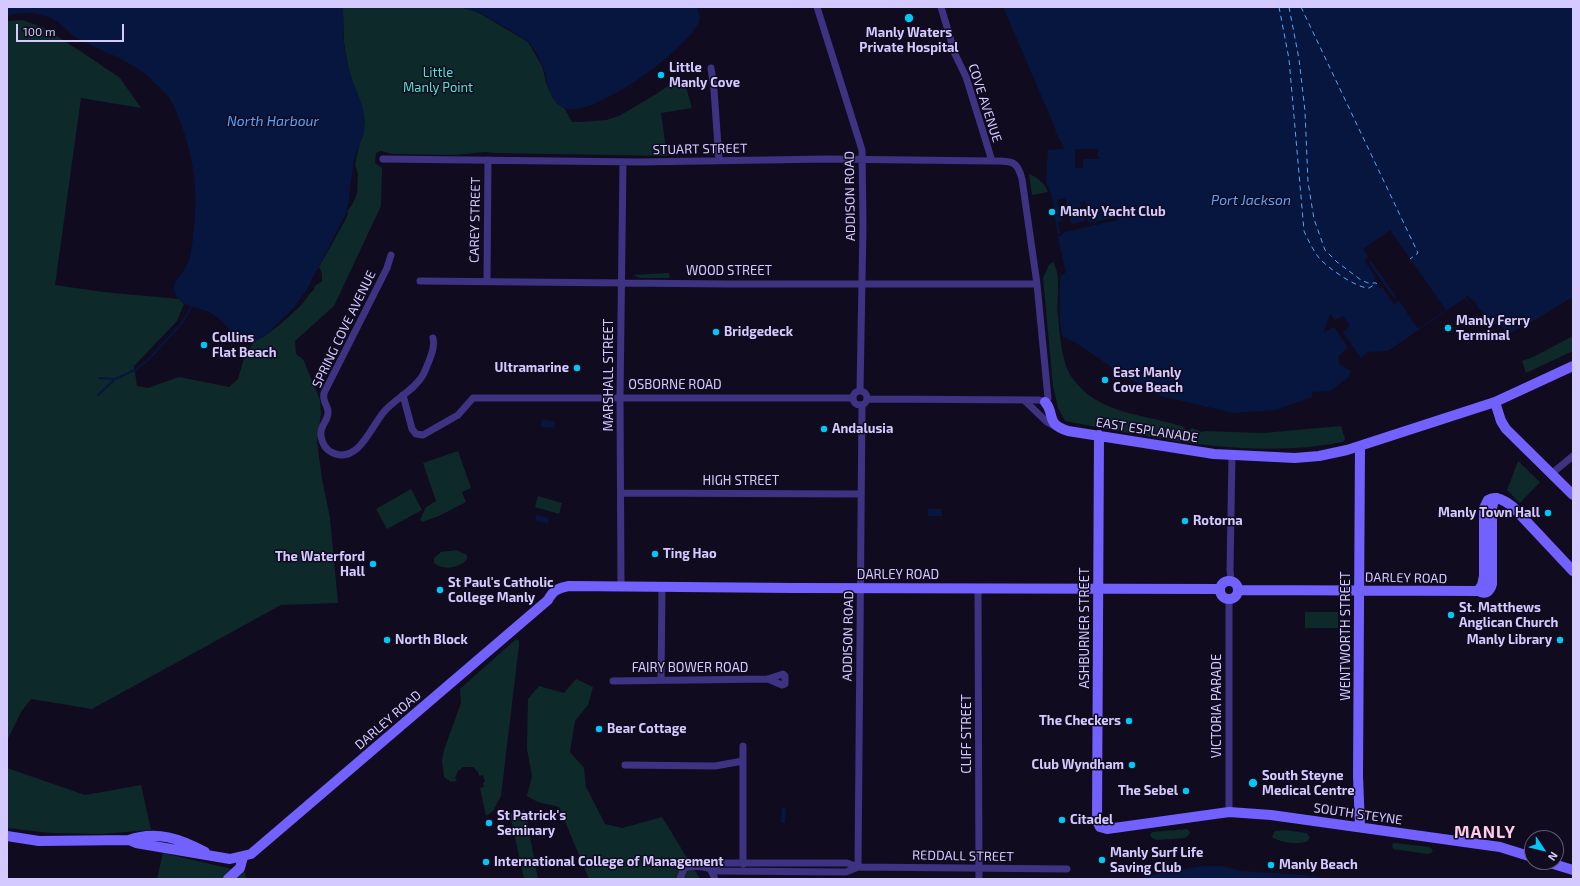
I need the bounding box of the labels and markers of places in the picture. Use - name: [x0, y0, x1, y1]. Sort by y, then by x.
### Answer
- marker: Manly Waters Private Hospital: [903, 12, 915, 24]
- place label: Manly Waters Private Hospital: [859, 25, 959, 56]
- place label: Little Manly Cove: [669, 60, 740, 91]
- marker: Little Manly Cove: [656, 70, 666, 80]
- place label: Manly Yacht Club: [1060, 204, 1166, 220]
- marker: Manly Yacht Club: [1047, 207, 1057, 217]
- place label: Manly Ferry Terminal: [1456, 313, 1530, 344]
- marker: Manly Ferry Terminal: [1443, 323, 1453, 333]
- place label: Bridgedeck: [724, 324, 793, 340]
- marker: Bridgedeck: [711, 327, 721, 337]
- place label: Collins Flat Beach: [212, 330, 277, 361]
- marker: Collins Flat Beach: [199, 340, 209, 350]
- place label: Ultramarine: [495, 360, 569, 376]
- marker: Ultramarine: [572, 363, 582, 373]
- place label: East Manly Cove Beach: [1113, 365, 1183, 396]
- marker: East Manly Cove Beach: [1100, 375, 1110, 385]
- place label: Andalusia: [832, 421, 893, 437]
- marker: Andalusia: [819, 424, 829, 434]
- place label: Manly Town Hall: [1438, 505, 1540, 521]
- marker: Manly Town Hall: [1543, 508, 1553, 518]
- place label: Rotorna: [1193, 513, 1243, 529]
- marker: Rotorna: [1180, 516, 1190, 526]
- place label: Ting Hao: [663, 546, 717, 562]
- place label: The Waterford Hall: [275, 549, 365, 580]
- marker: Ting Hao: [650, 549, 660, 559]
- marker: The Waterford Hall: [368, 559, 378, 569]
- place label: St Paul's Catholic College Manly: [448, 575, 554, 606]
- marker: St Paul's Catholic College Manly: [435, 585, 445, 595]
- place label: St. Matthews Anglican Church: [1459, 600, 1558, 631]
- marker: St. Matthews Anglican Church: [1446, 610, 1456, 620]
- place label: North Block: [395, 632, 468, 648]
- place label: Manly Library: [1467, 632, 1552, 648]
- marker: North Block: [382, 635, 392, 645]
- marker: Manly Library: [1555, 635, 1565, 645]
- place label: The Checkers: [1039, 713, 1121, 729]
- marker: The Checkers: [1124, 716, 1134, 726]
- place label: Bear Cottage: [607, 721, 687, 737]
- marker: Bear Cottage: [594, 724, 604, 734]
- place label: Club Wyndham: [1032, 757, 1124, 773]
- marker: Club Wyndham: [1127, 760, 1137, 770]
- place label: South Steyne Medical Centre: [1262, 768, 1355, 799]
- marker: South Steyne Medical Centre: [1247, 777, 1259, 789]
- place label: The Sebel: [1118, 783, 1178, 799]
- marker: The Sebel: [1181, 786, 1191, 796]
- place label: St Patrick's Seminary: [497, 808, 566, 839]
- place label: Citadel: [1070, 812, 1113, 828]
- marker: Citadel: [1057, 815, 1067, 825]
- marker: St Patrick's Seminary: [484, 818, 494, 828]
- place label: Manly Surf Life Saving Club: [1110, 845, 1203, 876]
- place label: International College of Management: [494, 854, 724, 870]
- marker: Manly Surf Life Saving Club: [1097, 855, 1107, 865]
- marker: International College of Management: [481, 857, 491, 867]
- place label: Manly Beach: [1279, 857, 1358, 873]
- marker: Manly Beach: [1266, 860, 1276, 870]

